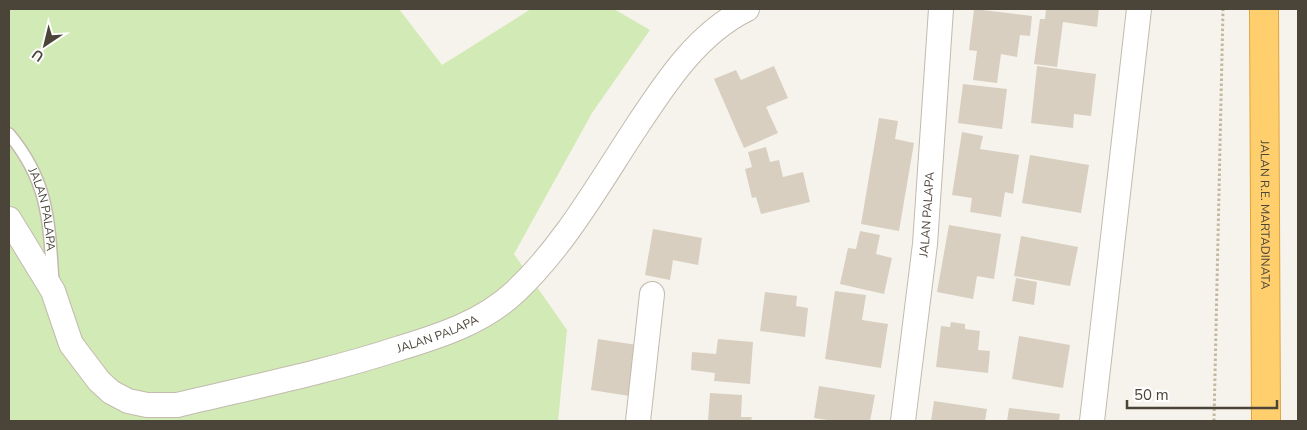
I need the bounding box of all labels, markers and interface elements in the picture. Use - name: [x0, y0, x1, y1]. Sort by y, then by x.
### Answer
- north arrow: [20, 20, 70, 70]
- text: U: [28, 44, 48, 66]
- street label: JALAN R.E. MARTADINATA: [1257, 139, 1273, 290]
- street label: JALAN PALAPA: [24, 164, 59, 252]
- street label: JALAN PALAPA: [915, 171, 938, 259]
- street label: JALAN PALAPA: [394, 311, 481, 357]
- scale bar: [1127, 378, 1277, 410]
- text: 50 m: [1134, 385, 1169, 405]

